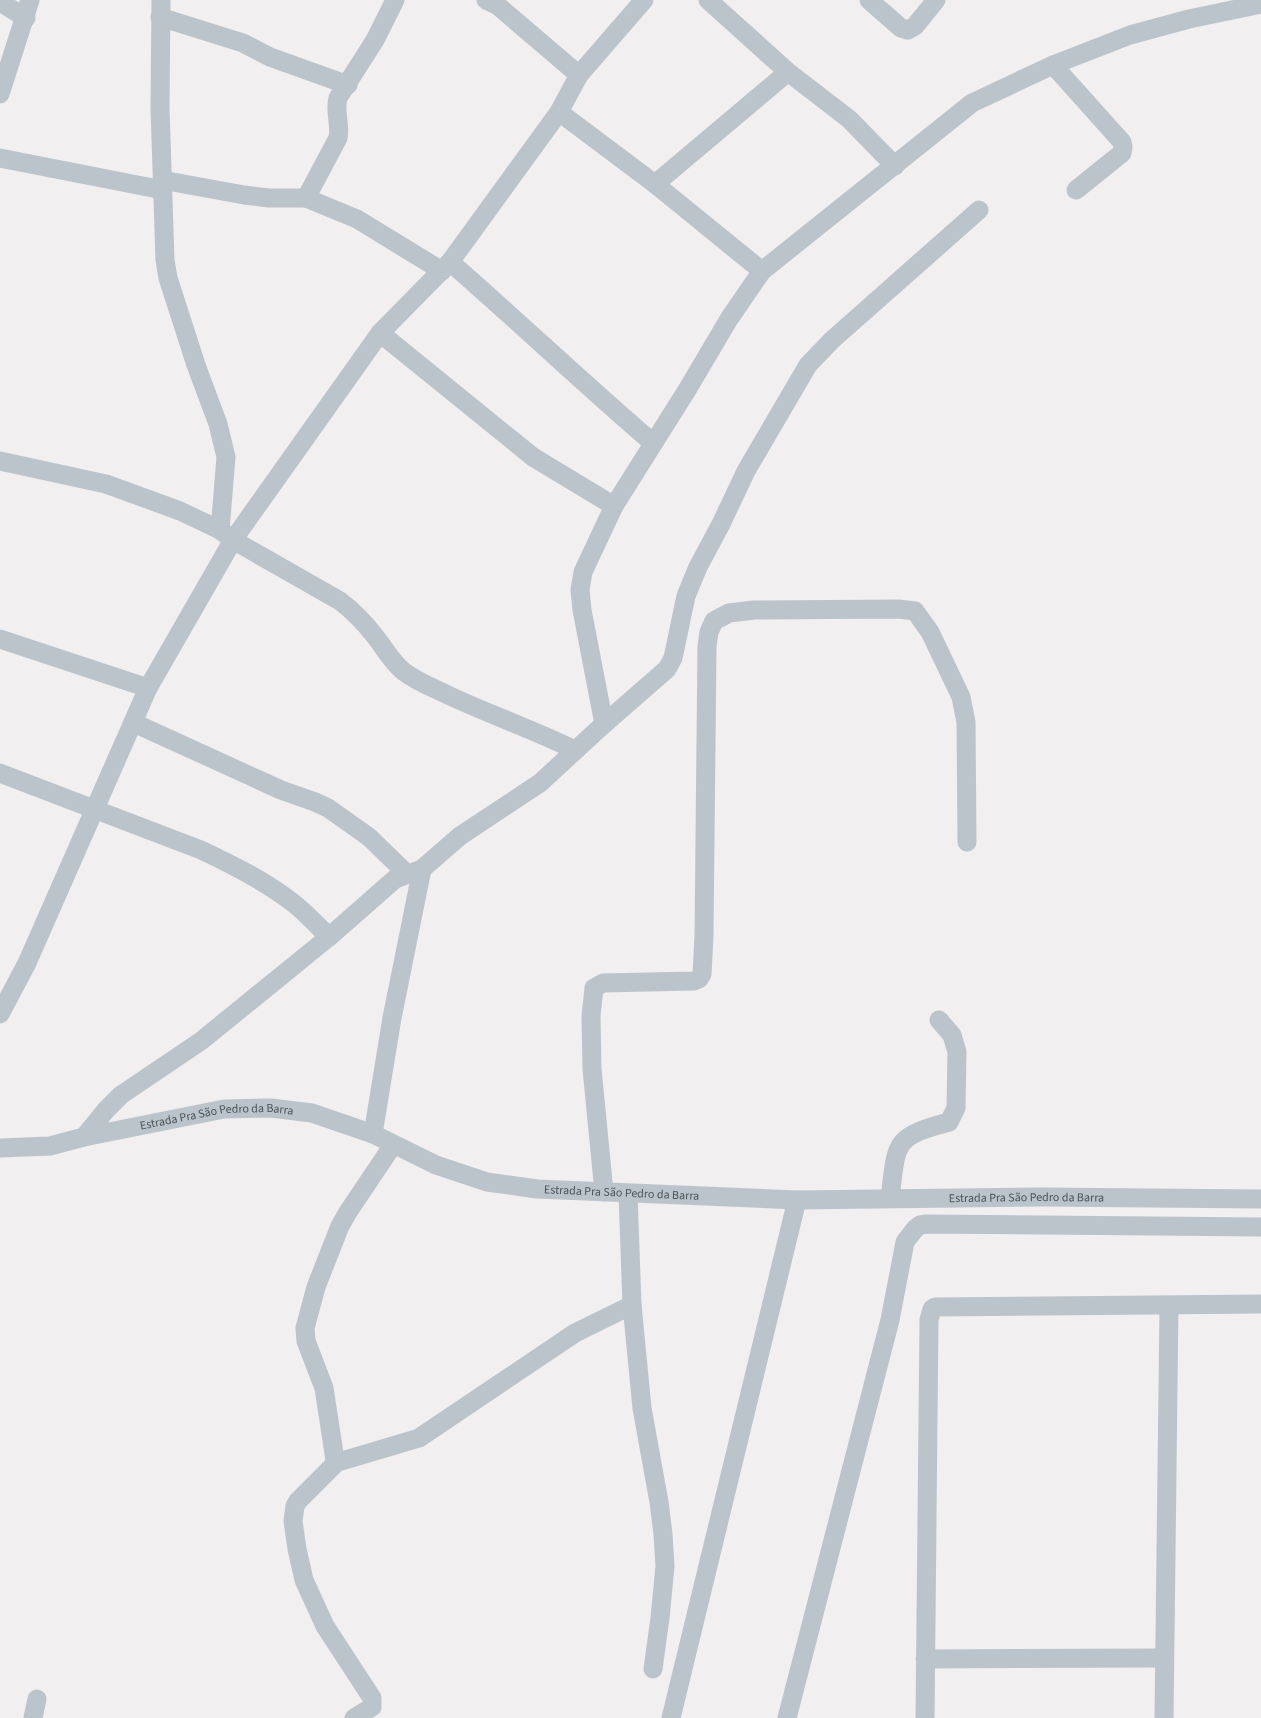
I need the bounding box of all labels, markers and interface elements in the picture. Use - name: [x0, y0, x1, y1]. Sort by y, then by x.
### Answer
- street label: Estrada Pra São Pedro da Barra: [138, 1100, 294, 1135]
- street label: Estrada Pra São Pedro da Barra: [544, 1181, 700, 1205]
- street label: Estrada Pra São Pedro da Barra: [949, 1189, 1104, 1207]

